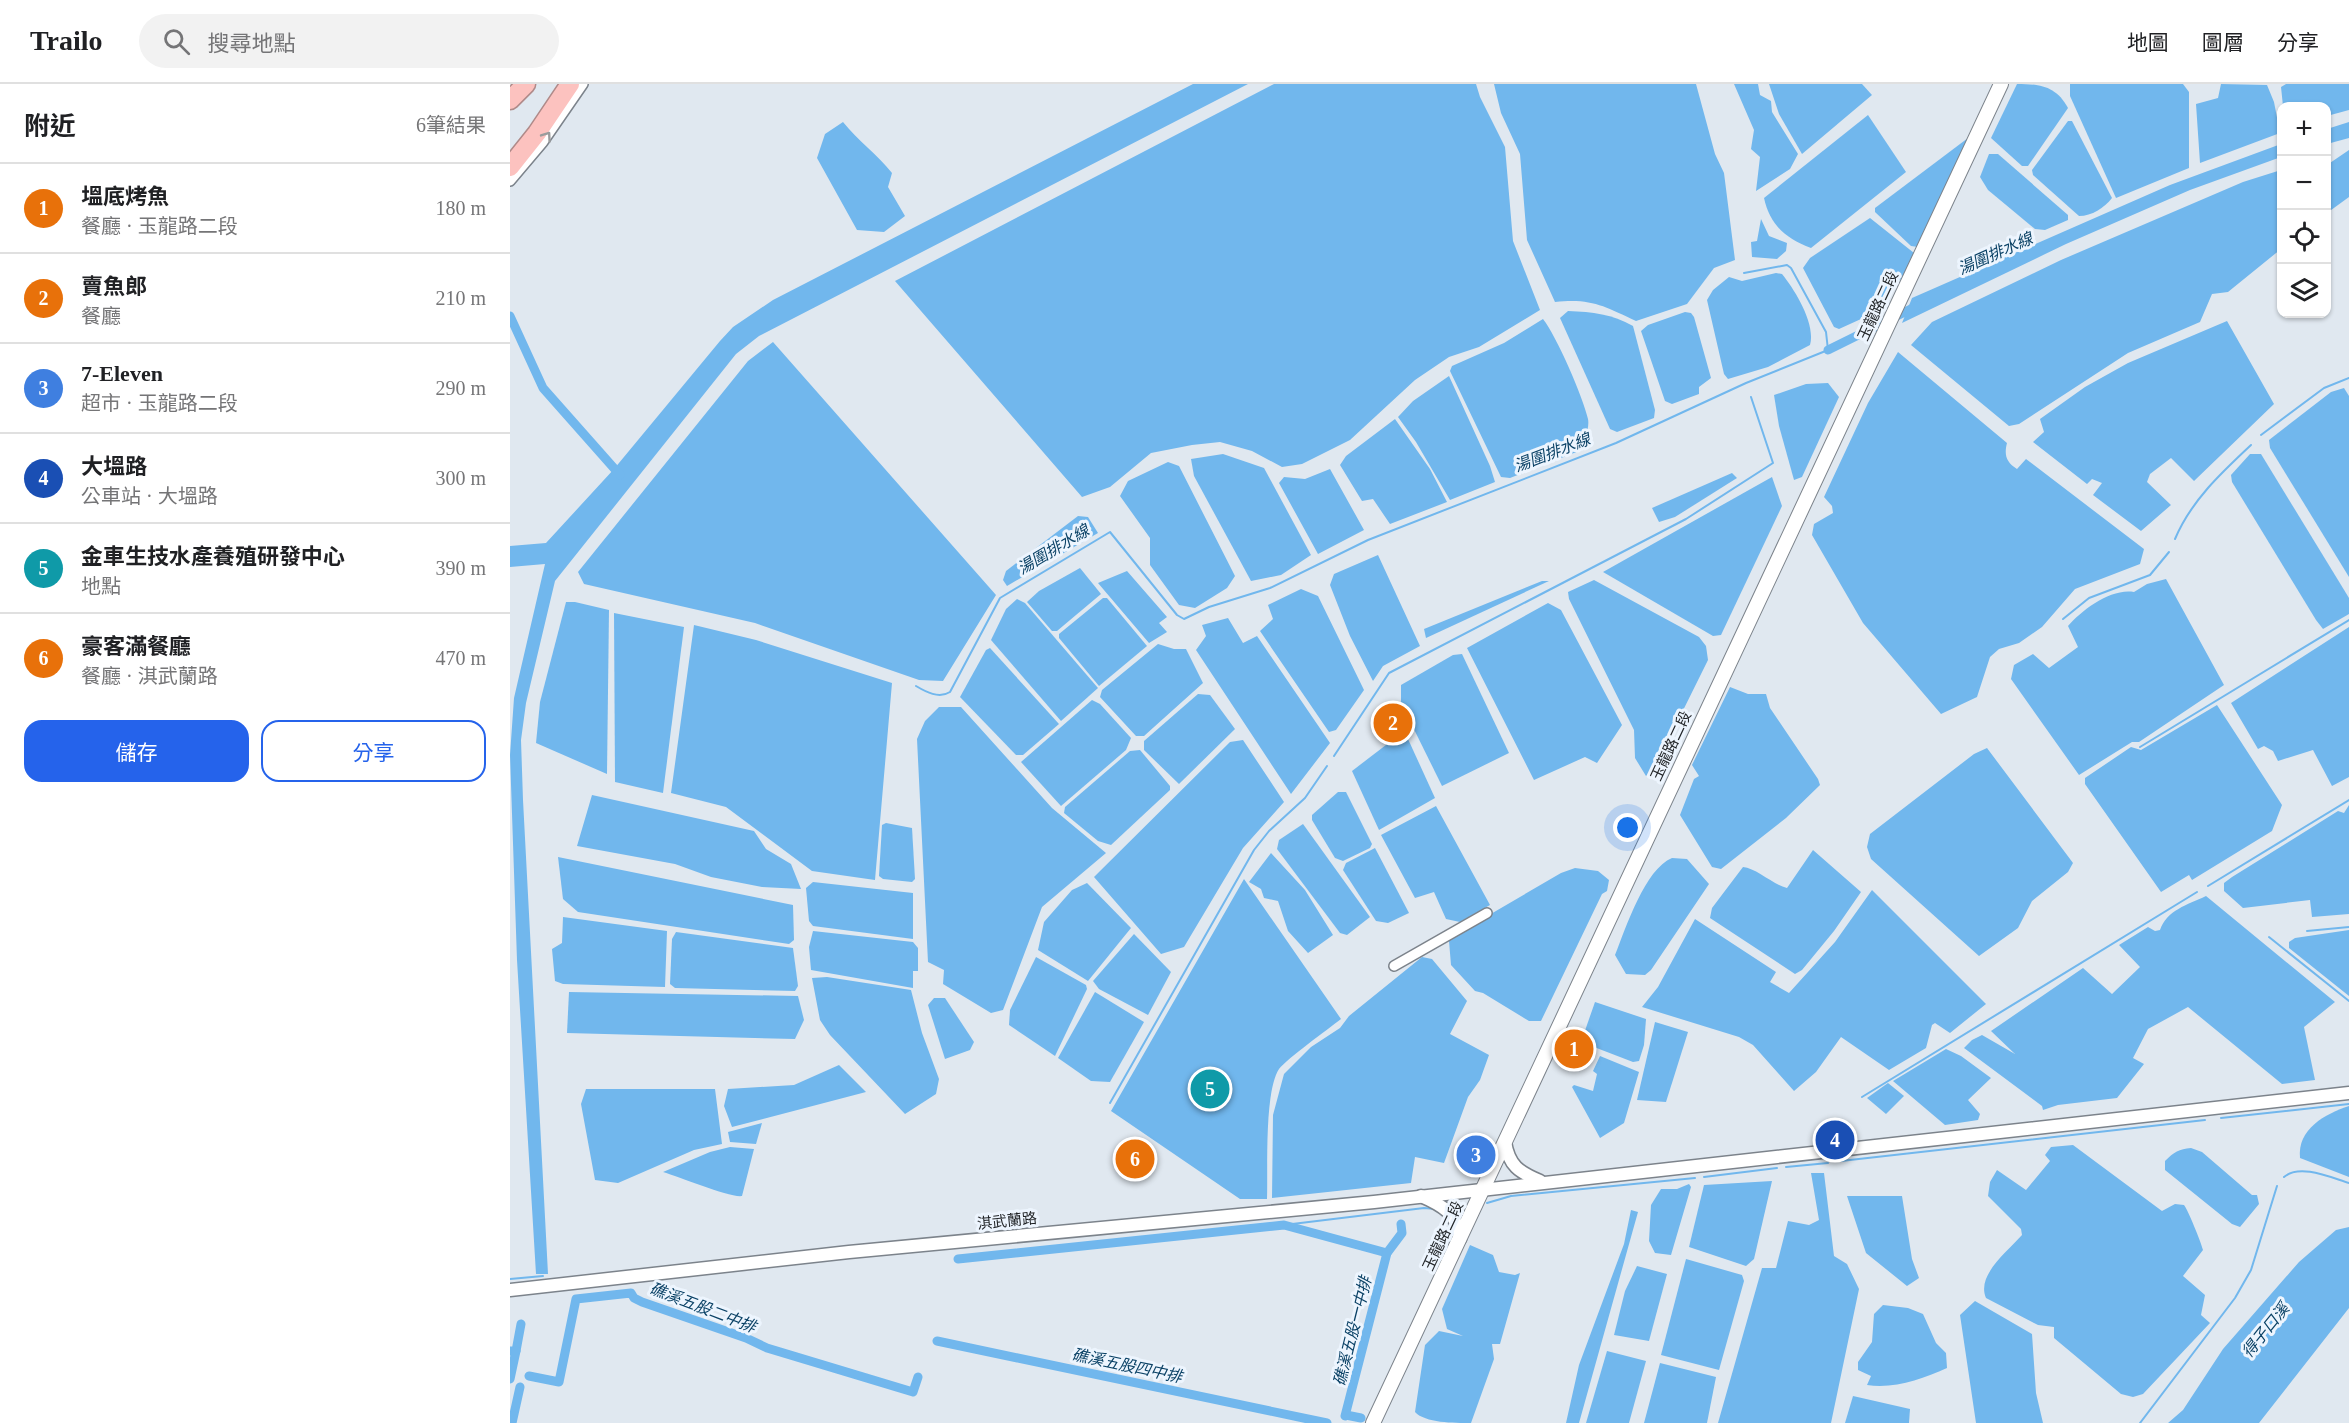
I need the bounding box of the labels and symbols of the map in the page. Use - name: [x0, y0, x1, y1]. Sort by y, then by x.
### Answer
- one-way arrow: [540, 132, 551, 143]
- water label: 湯圍排水線: [1955, 229, 2037, 277]
- street label: 玉龍路二段: [1854, 268, 1901, 343]
- water label: 湯圍排水線: [1512, 429, 1594, 475]
- water label: 湯圍排水線: [1015, 521, 1094, 577]
- pin: 2: [1374, 700, 1412, 746]
- street label: 玉龍路二段: [1647, 708, 1694, 783]
- your location: [1613, 813, 1642, 842]
- pin: 1: [1554, 1026, 1594, 1072]
- pin: 5: [1190, 1066, 1230, 1112]
- pin: 4: [1816, 1118, 1854, 1162]
- pin: 3: [1456, 1132, 1496, 1178]
- pin: 6: [1116, 1136, 1154, 1182]
- street label: 玉龍路二段: [1419, 1198, 1466, 1273]
- street label: 淇武蘭路: [976, 1210, 1038, 1232]
- water label: 礁溪五股一中排: [1331, 1273, 1375, 1388]
- water label: 礁溪五股二中排: [647, 1279, 760, 1336]
- water label: 得子口溪: [2239, 1299, 2293, 1361]
- water label: 礁溪五股四中排: [1070, 1346, 1185, 1386]

